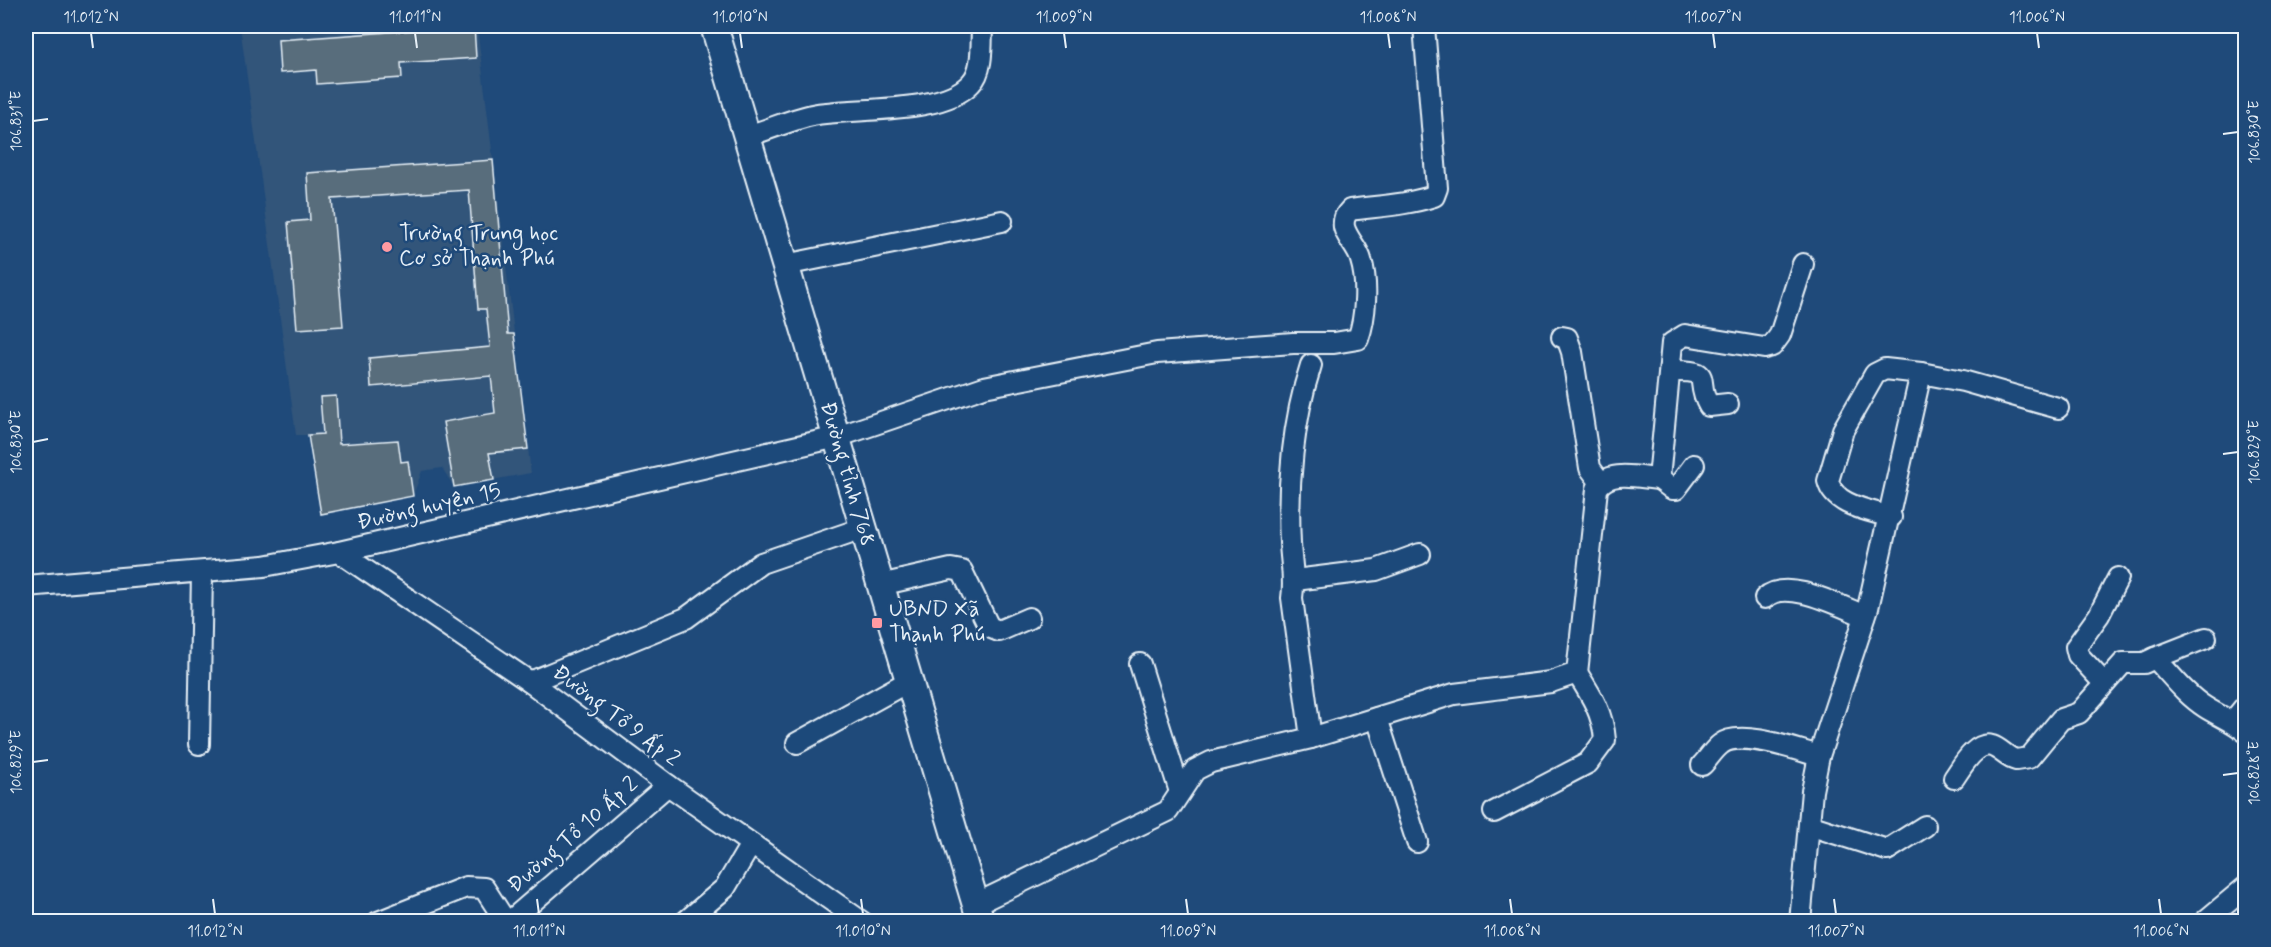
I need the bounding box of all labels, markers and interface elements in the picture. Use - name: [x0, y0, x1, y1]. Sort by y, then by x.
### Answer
- text: 11.012°N: [63, 8, 119, 28]
- text: 11.011°N: [389, 8, 441, 28]
- text: 11.010°N: [712, 8, 768, 28]
- text: 11.009°N: [1036, 8, 1092, 28]
- text: 11.008°N: [1360, 8, 1416, 28]
- text: 11.007°N: [1684, 8, 1742, 28]
- text: 11.006°N: [2009, 8, 2065, 28]
- text: 106.831°E: [7, 91, 27, 151]
- text: 106.830°E: [2245, 100, 2265, 164]
- place label: Trường Trung học Cơ sở Thạnh Phú: [399, 220, 558, 273]
- marker: Trường Trung học Cơ sở Thạnh Phú: [380, 240, 394, 254]
- street label: Đường tỉnh 768: [810, 399, 881, 550]
- text: 106.830°E: [7, 410, 27, 474]
- text: 106.829°E: [2245, 420, 2265, 484]
- street label: Đường huyện 15: [354, 477, 504, 540]
- place label: UBND Xã Thạnh Phú: [889, 596, 985, 649]
- marker: UBND Xã Thạnh Phú: [870, 616, 884, 630]
- street label: Đường Tổ 9 Ấp 2: [545, 659, 686, 776]
- text: 106.829°E: [7, 730, 27, 794]
- text: 106.828°E: [2245, 741, 2265, 805]
- street label: Đường Tổ 10 Ấp 2: [502, 770, 646, 902]
- text: 11.012°N: [187, 922, 243, 942]
- text: 11.011°N: [513, 922, 565, 942]
- text: 11.010°N: [835, 922, 891, 942]
- text: 11.009°N: [1160, 922, 1216, 942]
- text: 11.008°N: [1484, 922, 1540, 942]
- text: 11.007°N: [1807, 922, 1865, 942]
- text: 11.006°N: [2133, 922, 2189, 942]

